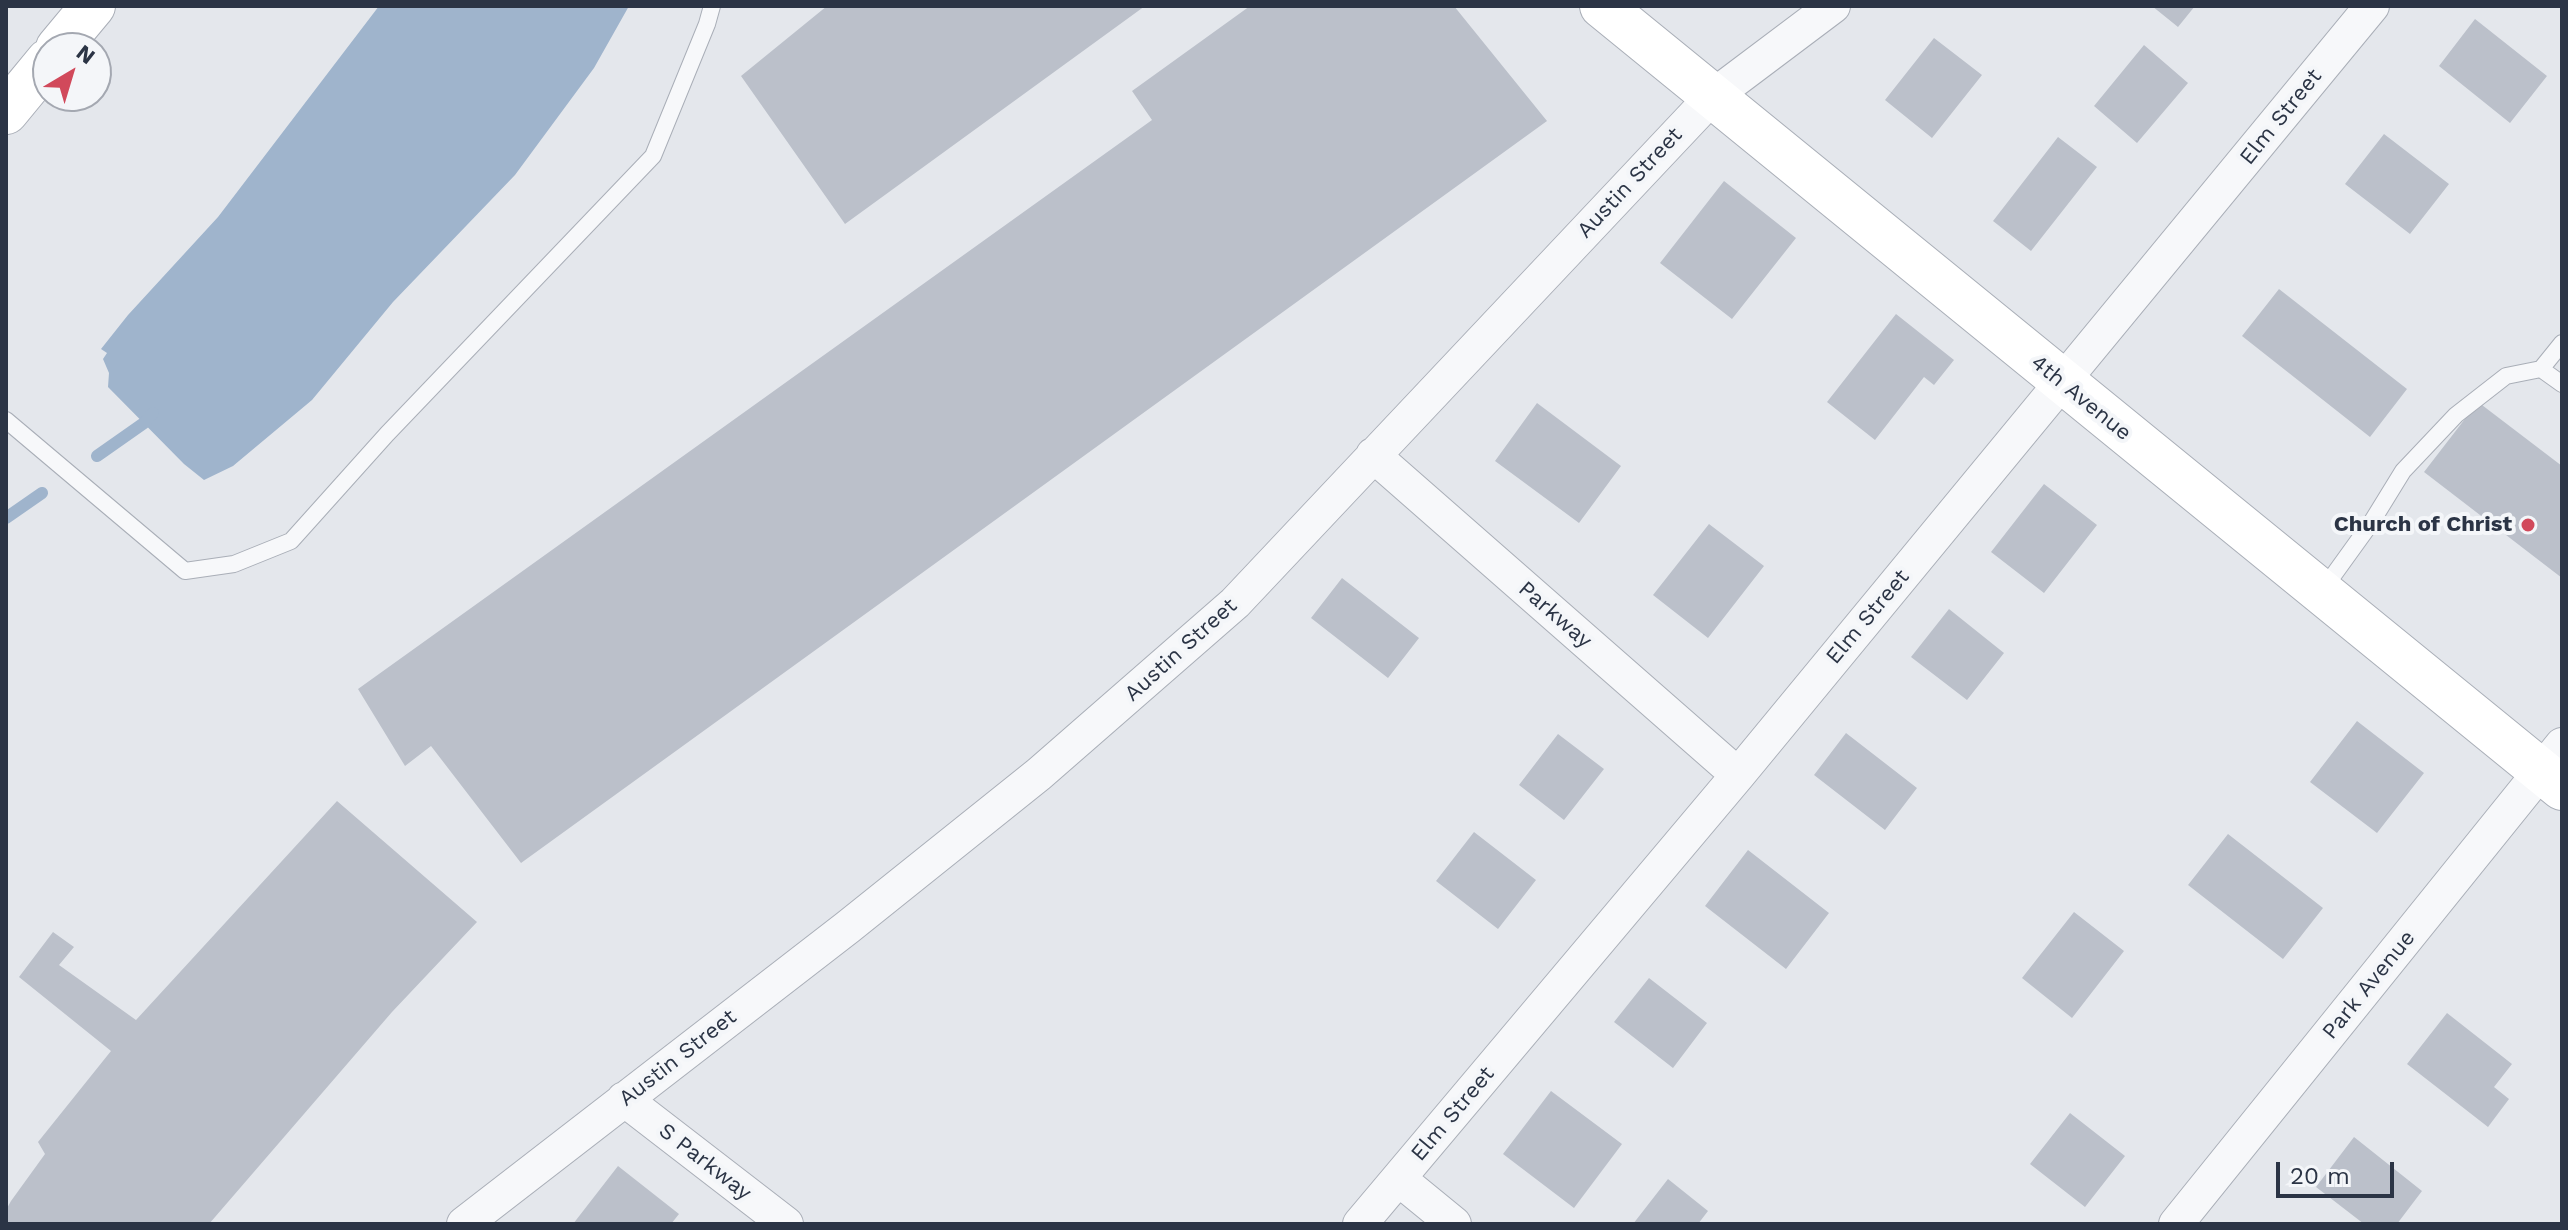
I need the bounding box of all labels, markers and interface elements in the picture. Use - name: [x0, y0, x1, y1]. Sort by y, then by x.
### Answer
- north arrow: [32, 32, 112, 112]
- text: N: [72, 39, 100, 69]
- street label: Elm Street: [2234, 64, 2328, 170]
- street label: Austin Street: [1572, 122, 1688, 244]
- street label: 4th Avenue: [2025, 349, 2137, 447]
- place label: Church of Christ: [2334, 512, 2512, 538]
- marker: Church of Christ: [2519, 516, 2537, 534]
- street label: Elm Street: [1821, 564, 1915, 670]
- street label: Parkway: [1513, 576, 1597, 654]
- street label: Austin Street: [1119, 593, 1243, 707]
- street label: Park Avenue: [2317, 925, 2421, 1045]
- street label: Austin Street: [614, 1004, 742, 1112]
- street label: Elm Street: [1406, 1061, 1500, 1167]
- street label: S Parkway: [653, 1118, 757, 1206]
- scale bar: [2280, 1146, 2398, 1196]
- text: 20 m: [2290, 1162, 2350, 1190]

